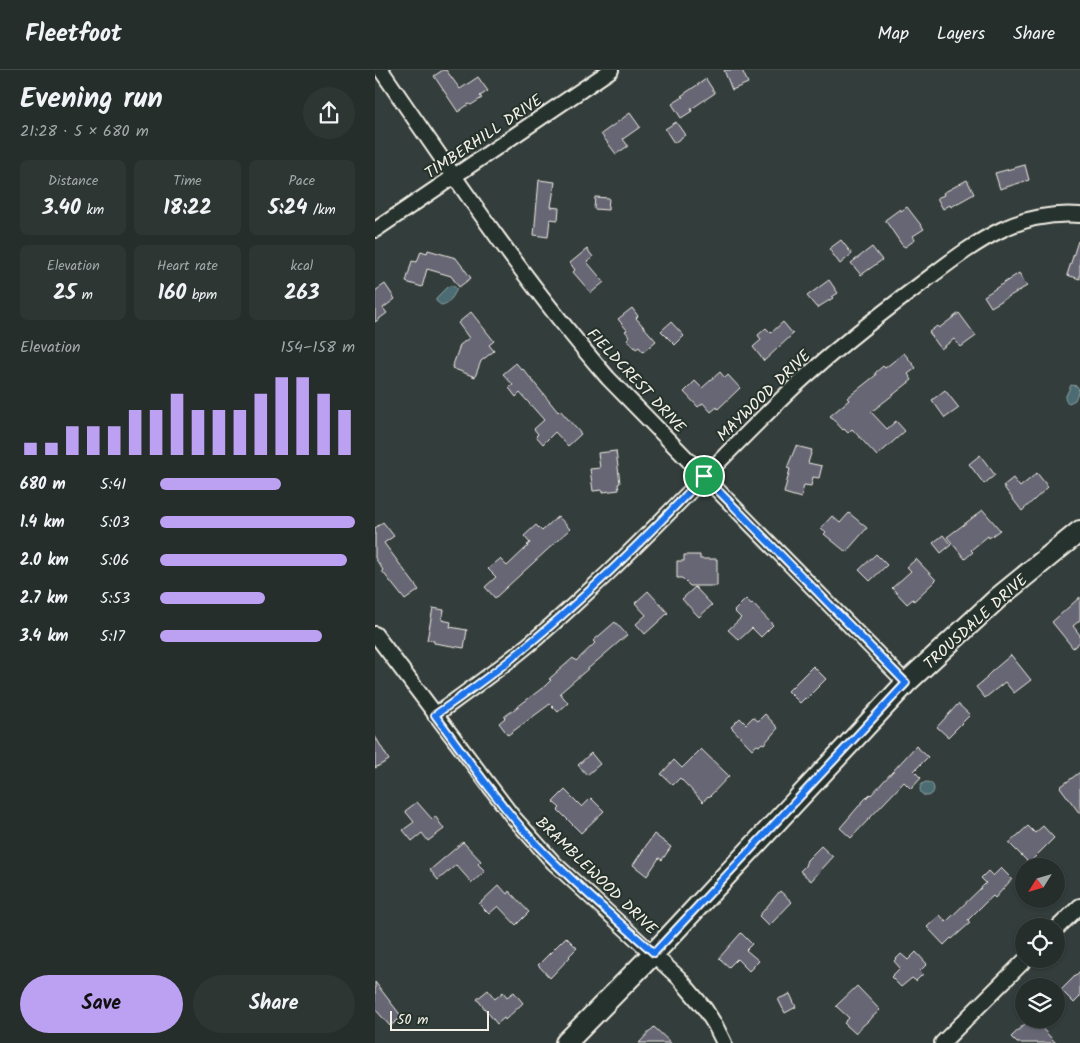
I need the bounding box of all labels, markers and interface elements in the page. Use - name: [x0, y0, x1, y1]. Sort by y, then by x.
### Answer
- text: Fleetfoot: [25, 15, 122, 54]
- text: Map: [878, 20, 909, 49]
- text: Layers: [937, 20, 985, 49]
- text: Share: [1013, 20, 1055, 49]
- text: Evening run: [20, 77, 163, 122]
- button: share: [303, 87, 355, 139]
- street label: TIMBERHILL DRIVE: [420, 88, 548, 186]
- text: 21:28 · 5 × 680 m: [20, 119, 149, 144]
- text: Distance: [48, 170, 98, 192]
- text: Time: [173, 170, 202, 192]
- text: Pace: [288, 170, 315, 192]
- text: 3.40: [42, 192, 81, 225]
- text: 18:22: [163, 192, 212, 225]
- text: 5:24: [268, 192, 307, 225]
- text: km: [81, 199, 104, 221]
- text: /km: [307, 199, 336, 221]
- text: Elevation: [47, 255, 100, 277]
- text: Heart rate: [157, 255, 218, 277]
- text: kcal: [290, 255, 313, 277]
- text: 25: [53, 277, 76, 310]
- text: 160: [158, 277, 186, 310]
- text: 263: [284, 277, 319, 310]
- text: m: [76, 284, 93, 306]
- text: bpm: [186, 284, 217, 306]
- street label: FIELDCREST DRIVE: [580, 323, 692, 440]
- text: Elevation: [20, 335, 81, 360]
- text: 154–158 m: [280, 335, 355, 360]
- street label: MAYWOOD DRIVE: [711, 344, 817, 448]
- pin: [683, 455, 725, 497]
- icon: arrive: [690, 462, 718, 490]
- text: 680 m: [20, 472, 66, 497]
- text: 5:41: [100, 472, 126, 497]
- text: 1.4 km: [20, 510, 65, 535]
- text: 5:03: [100, 510, 130, 535]
- text: 2.0 km: [20, 548, 68, 573]
- text: 5:06: [100, 548, 129, 573]
- street label: TROUSDALE DRIVE: [918, 568, 1034, 676]
- text: 2.7 km: [20, 586, 68, 611]
- text: 5:53: [100, 586, 130, 611]
- text: 3.4 km: [20, 624, 68, 649]
- text: 5:17: [100, 624, 125, 649]
- street label: BRAMBLEWOOD DRIVE: [529, 811, 663, 942]
- north arrow: [1015, 858, 1065, 908]
- map controls: [1015, 858, 1065, 1028]
- button: locate: [1015, 918, 1065, 968]
- button: Save: [20, 975, 183, 1033]
- button: Share: [193, 975, 355, 1033]
- button: layers: [1015, 978, 1065, 1028]
- scale bar: [390, 1008, 489, 1031]
- text: 50 m: [397, 1009, 428, 1031]

